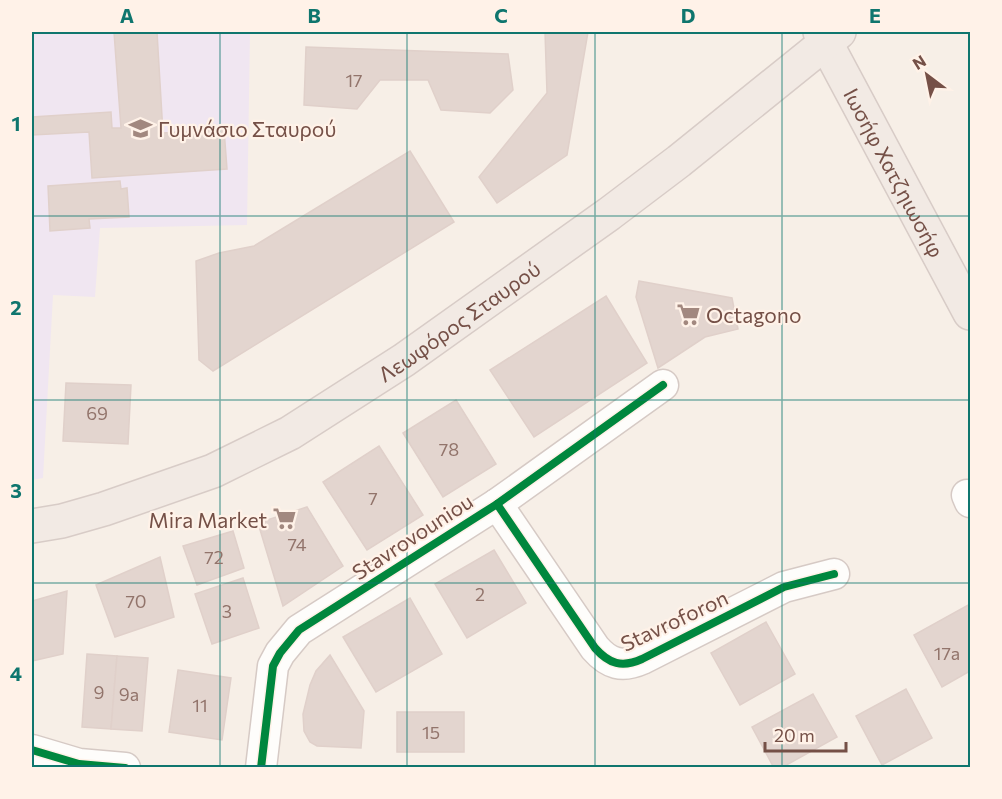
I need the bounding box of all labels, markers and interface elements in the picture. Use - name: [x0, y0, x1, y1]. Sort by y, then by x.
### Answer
- text: A: [120, 3, 134, 27]
- text: B: [307, 3, 321, 27]
- text: C: [494, 3, 508, 27]
- text: D: [681, 3, 695, 27]
- text: E: [869, 3, 881, 27]
- north arrow: [897, 45, 957, 105]
- text: N: [909, 51, 929, 73]
- house number: 17: [345, 69, 363, 91]
- street label: Ιωσήφ Χατζηιωσήφ: [840, 83, 950, 261]
- text: 1: [11, 111, 21, 135]
- school or university icon: Γυμνάσιο Σταυρού: [127, 115, 153, 141]
- place label: Γυμνάσιο Σταυρού: [158, 116, 336, 141]
- street label: Λεωφόρος Σταυρού: [373, 255, 544, 386]
- text: 2: [10, 295, 22, 319]
- supermarket icon: Octagono: [675, 301, 701, 327]
- place label: Octagono: [706, 302, 801, 327]
- house number: 69: [86, 402, 108, 424]
- house number: 78: [439, 438, 459, 460]
- text: 3: [10, 478, 22, 502]
- house number: 7: [368, 487, 378, 509]
- street label: Stavrovouniou: [347, 488, 477, 584]
- supermarket icon: Mira Market: [272, 506, 298, 532]
- place label: Mira Market: [149, 507, 267, 532]
- house number: 74: [287, 533, 307, 555]
- house number: 72: [204, 546, 224, 568]
- house number: 2: [475, 583, 485, 605]
- street label: Stavroforon: [616, 584, 732, 656]
- house number: 70: [125, 590, 147, 612]
- house number: 3: [222, 600, 232, 622]
- house number: 17a: [934, 642, 960, 664]
- text: 4: [10, 661, 22, 685]
- house number: 9: [94, 681, 104, 703]
- house number: 9a: [119, 683, 139, 705]
- house number: 11: [192, 694, 208, 716]
- scale bar: [765, 715, 846, 753]
- house number: 15: [422, 721, 440, 743]
- text: 20 m: [774, 724, 815, 746]

